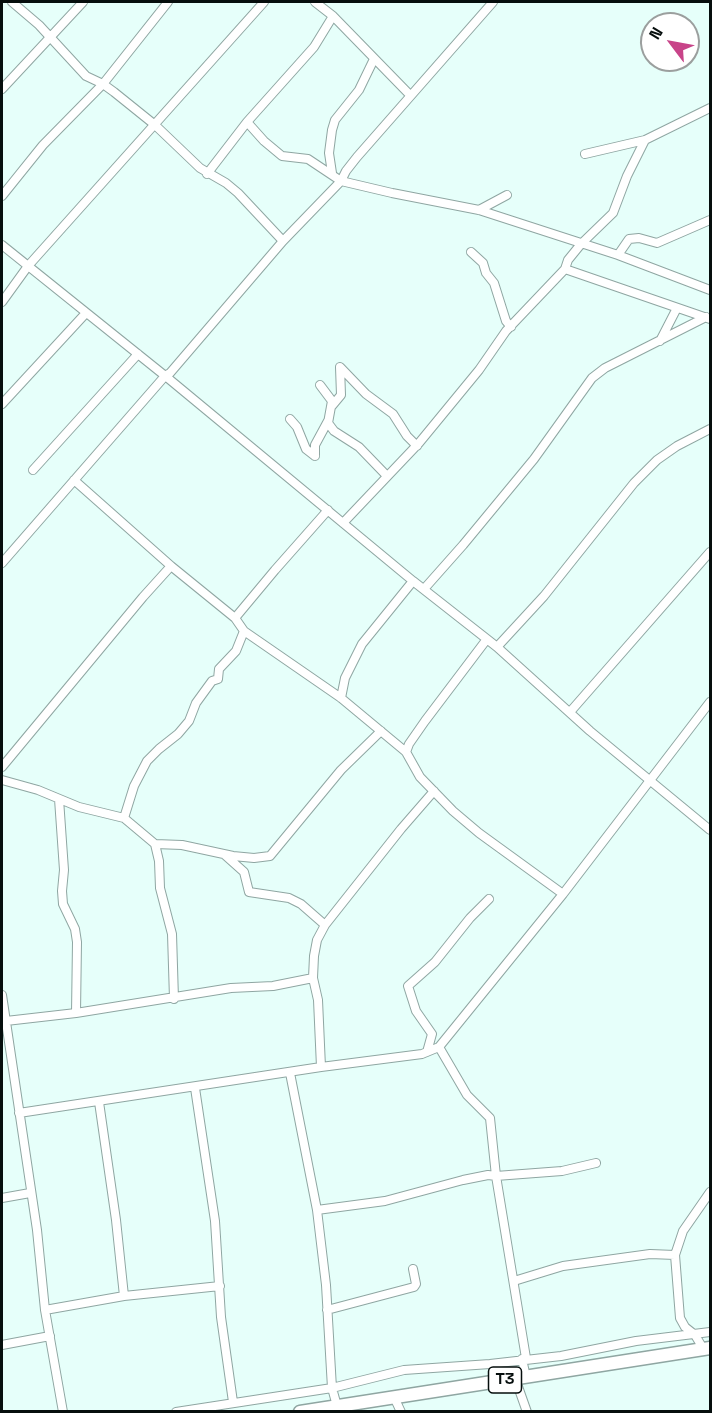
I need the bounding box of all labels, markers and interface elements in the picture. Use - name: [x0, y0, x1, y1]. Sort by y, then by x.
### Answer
- north arrow: [640, 12, 700, 72]
- text: N: [644, 23, 668, 43]
- road number: T3: [488, 1367, 522, 1393]

